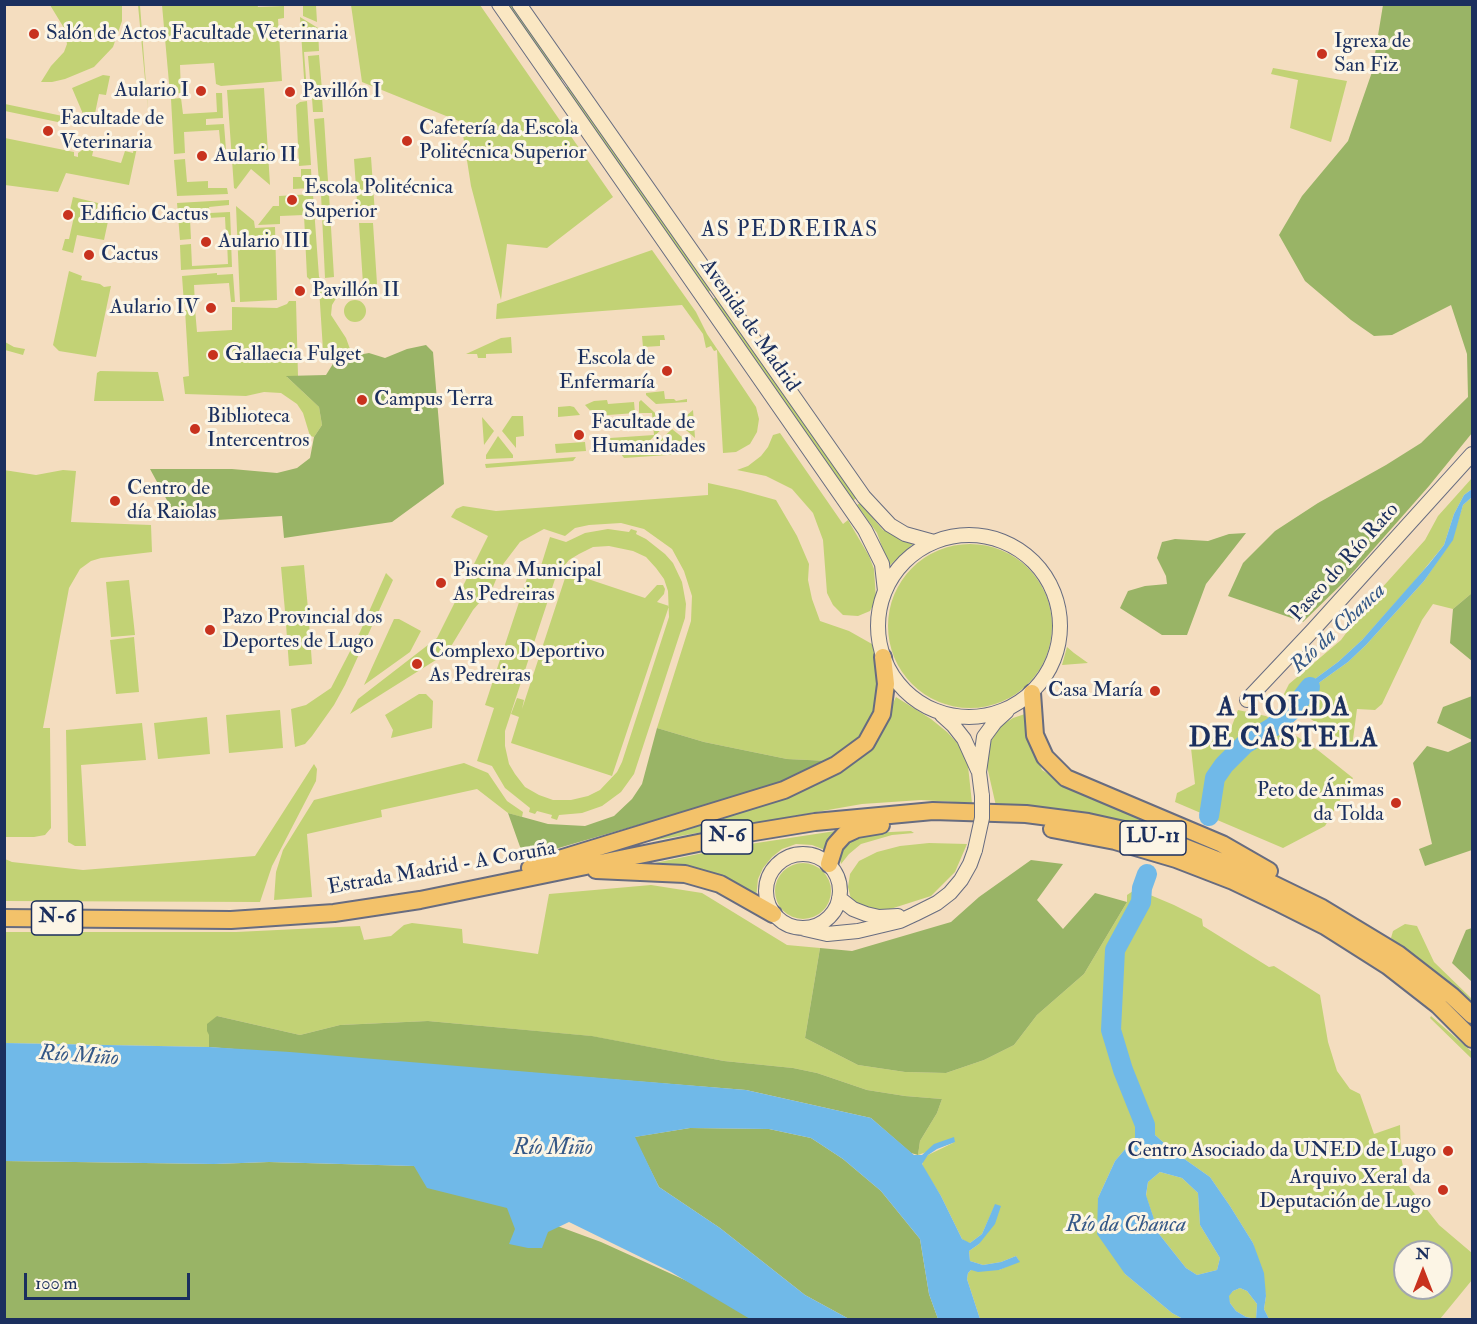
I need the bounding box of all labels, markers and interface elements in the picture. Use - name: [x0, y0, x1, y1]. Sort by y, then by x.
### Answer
- place label: Salón de Actos Facultade Veterinaria: [46, 21, 348, 47]
- marker: Salón de Actos Facultade Veterinaria: [27, 27, 41, 41]
- place label: Igrexa de San Fiz: [1334, 29, 1411, 79]
- marker: Igrexa de San Fiz: [1315, 47, 1329, 61]
- place label: Aulario I: [115, 78, 189, 104]
- place label: Pavillón I: [302, 79, 381, 105]
- marker: Aulario I: [194, 84, 208, 98]
- marker: Pavillón I: [283, 85, 297, 99]
- place label: Facultade de Veterinaria: [60, 106, 164, 156]
- place label: Cafetería da Escola Politécnica Superior: [419, 116, 587, 166]
- marker: Facultade de Veterinaria: [41, 124, 55, 138]
- marker: Cafetería da Escola Politécnica Superior: [400, 134, 414, 148]
- place label: Aulario II: [214, 143, 297, 169]
- marker: Aulario II: [195, 149, 209, 163]
- place label: Escola Politécnica Superior: [304, 175, 453, 225]
- marker: Escola Politécnica Superior: [285, 193, 299, 207]
- place label: Edificio Cactus: [80, 202, 208, 228]
- marker: Edificio Cactus: [61, 208, 75, 222]
- district label: AS PEDREIRAS: [701, 218, 879, 244]
- place label: Aulario III: [218, 229, 309, 255]
- marker: Aulario III: [199, 235, 213, 249]
- place label: Cactus: [101, 242, 158, 268]
- marker: Cactus: [82, 248, 96, 262]
- street label: Avenida de Madrid: [694, 255, 804, 397]
- place label: Pavillón II: [312, 278, 400, 304]
- marker: Pavillón II: [293, 284, 307, 298]
- place label: Aulario IV: [110, 295, 199, 321]
- marker: Aulario IV: [204, 301, 218, 315]
- place label: Gallaecia Fulget: [225, 342, 361, 368]
- place label: Escola de Enfermaría: [559, 346, 655, 396]
- marker: Gallaecia Fulget: [206, 348, 220, 362]
- marker: Escola de Enfermaría: [660, 364, 674, 378]
- place label: Campus Terra: [374, 387, 493, 413]
- marker: Campus Terra: [355, 393, 369, 407]
- place label: Biblioteca Intercentros: [207, 404, 309, 454]
- place label: Facultade de Humanidades: [591, 410, 705, 460]
- marker: Biblioteca Intercentros: [188, 422, 202, 436]
- marker: Facultade de Humanidades: [572, 428, 586, 442]
- place label: Centro de día Raiolas: [127, 476, 216, 526]
- marker: Centro de día Raiolas: [108, 494, 122, 508]
- street label: Paseo do Río Rato: [1285, 498, 1405, 628]
- place label: Piscina Municipal As Pedreiras: [453, 558, 602, 608]
- marker: Piscina Municipal As Pedreiras: [434, 576, 448, 590]
- water label: Río da Chanca: [1286, 578, 1392, 680]
- place label: Pazo Provincial dos Deportes de Lugo: [222, 605, 382, 655]
- marker: Pazo Provincial dos Deportes de Lugo: [203, 623, 217, 637]
- place label: Complexo Deportivo As Pedreiras: [429, 639, 605, 689]
- marker: Complexo Deportivo As Pedreiras: [410, 657, 424, 671]
- place label: Casa María: [1048, 678, 1143, 704]
- marker: Casa María: [1148, 684, 1162, 698]
- district label: A TOLDA DE CASTELA: [1189, 693, 1379, 756]
- place label: Peto de Ánimas da Tolda: [1257, 778, 1384, 828]
- marker: Peto de Ánimas da Tolda: [1389, 796, 1403, 810]
- road number: N-6: [702, 820, 752, 854]
- road number: LU-11: [1120, 821, 1186, 855]
- street label: Estrada Madrid - A Coruña: [326, 837, 558, 901]
- road number: N-6: [32, 901, 82, 935]
- water label: Río Miño: [38, 1041, 120, 1073]
- water label: Río Miño: [513, 1136, 593, 1162]
- place label: Centro Asociado da UNED de Lugo: [1127, 1138, 1436, 1164]
- marker: Centro Asociado da UNED de Lugo: [1441, 1144, 1455, 1158]
- place label: Arquivo Xeral da Deputación de Lugo: [1259, 1165, 1431, 1215]
- marker: Arquivo Xeral da Deputación de Lugo: [1436, 1183, 1450, 1197]
- water label: Río da Chanca: [1066, 1213, 1186, 1239]
- north arrow: [1393, 1240, 1453, 1300]
- text: N: [1416, 1244, 1430, 1264]
- scale bar: [27, 1261, 194, 1299]
- text: 100 m: [35, 1272, 78, 1295]

